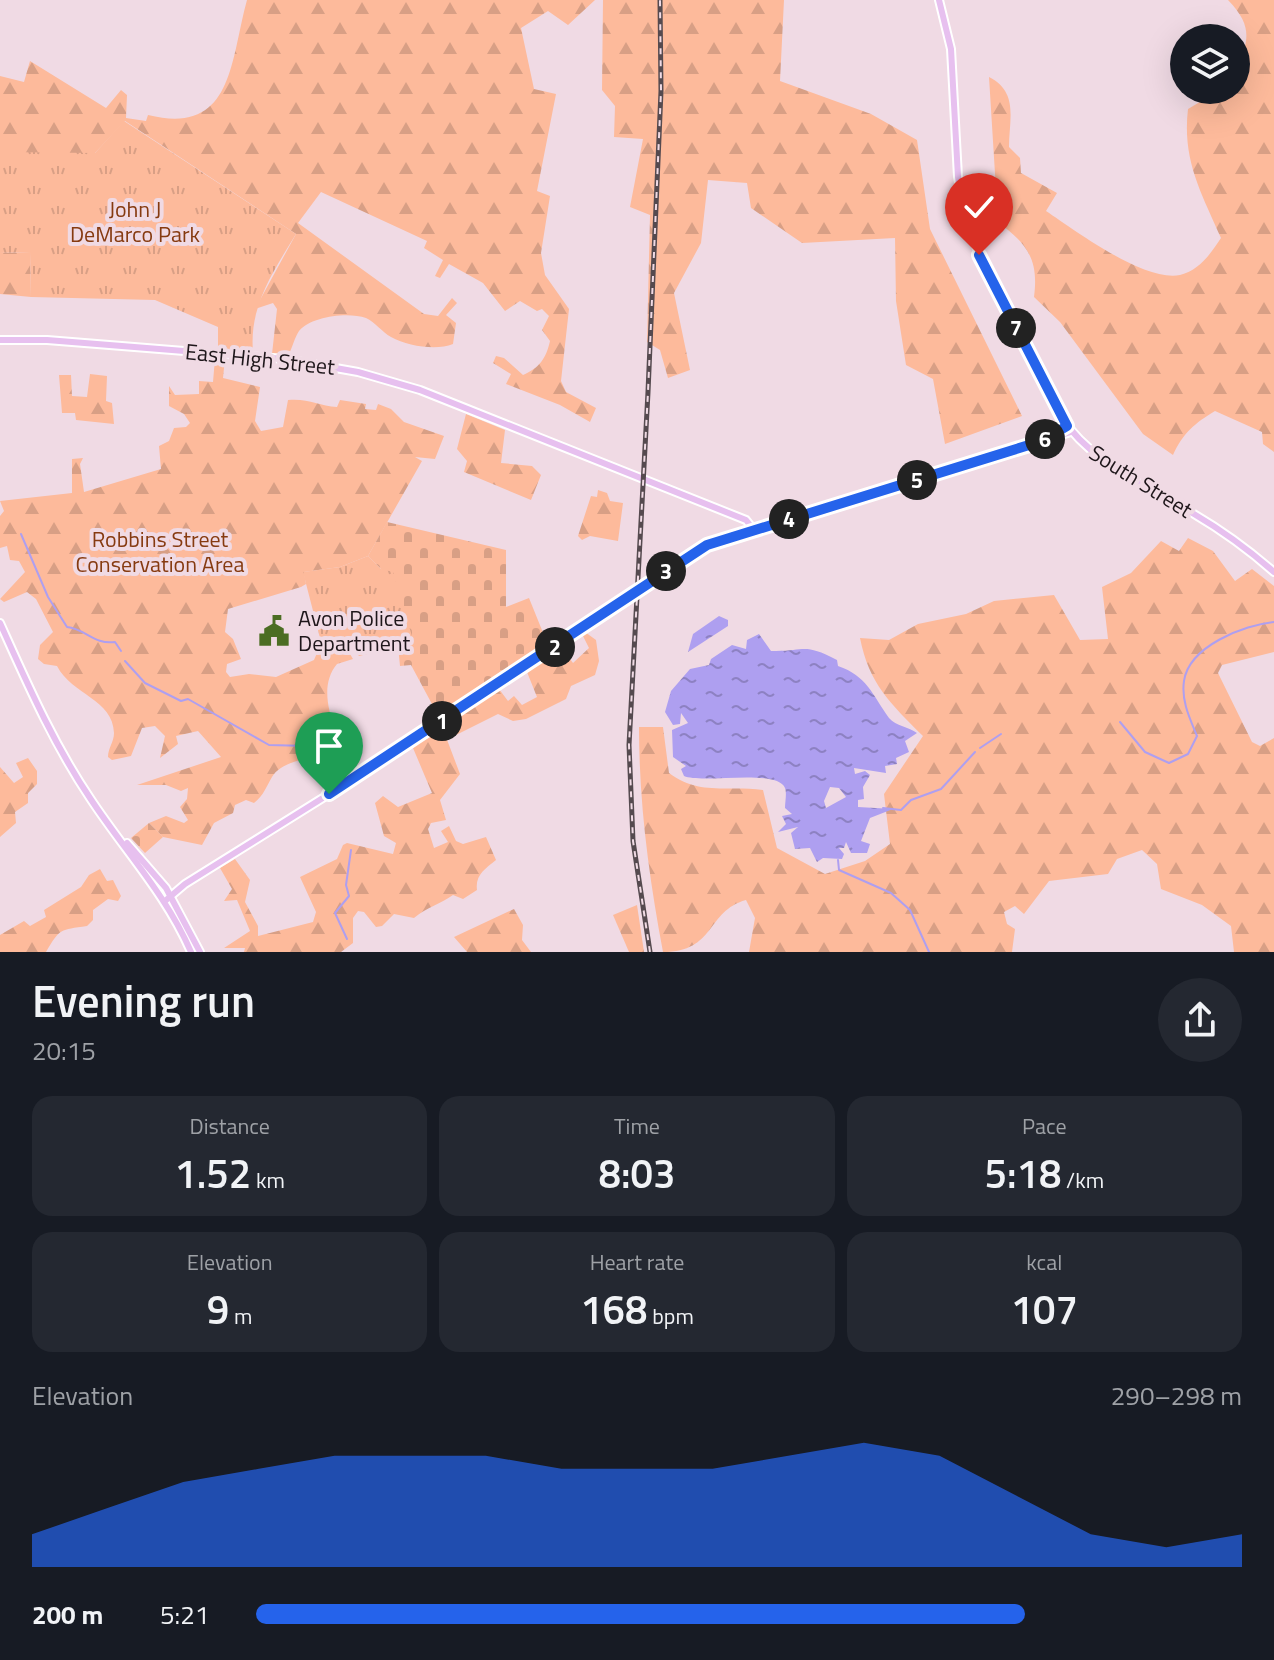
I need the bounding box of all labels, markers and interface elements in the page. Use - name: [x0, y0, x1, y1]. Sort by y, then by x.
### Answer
- map controls: [1170, 24, 1250, 104]
- button: layers: [1170, 24, 1250, 104]
- pin: [945, 173, 1013, 255]
- icon: check: [957, 185, 1001, 229]
- park label: John J DeMarco Park: [70, 192, 201, 251]
- pin: 7: [996, 308, 1036, 348]
- text: 7: [1010, 311, 1022, 345]
- street label: East High Street: [183, 334, 337, 384]
- pin: 6: [1025, 419, 1065, 459]
- text: 6: [1039, 422, 1051, 456]
- street label: South Street: [1083, 436, 1200, 526]
- pin: 5: [897, 460, 937, 500]
- text: 5: [911, 463, 923, 497]
- pin: 4: [769, 499, 809, 539]
- text: 4: [783, 502, 795, 536]
- park label: Robbins Street Conservation Area: [75, 522, 245, 581]
- pin: 3: [646, 551, 686, 591]
- text: 3: [660, 554, 672, 588]
- place label: Avon Police Department: [298, 601, 411, 660]
- public building icon: Avon Police Department: [257, 614, 291, 648]
- pin: 2: [535, 627, 575, 667]
- text: 2: [549, 630, 561, 664]
- pin: 1: [422, 701, 462, 741]
- text: 1: [436, 704, 448, 738]
- pin: [295, 712, 363, 794]
- icon: arrive: [307, 724, 351, 768]
- text: Evening run: [32, 967, 255, 1034]
- button: share: [1158, 978, 1242, 1062]
- text: 20:15: [32, 1031, 96, 1070]
- text: Distance: [189, 1109, 270, 1143]
- text: Time: [614, 1109, 660, 1143]
- text: Pace: [1022, 1109, 1067, 1143]
- text: 1.52: [174, 1143, 251, 1204]
- text: 8:03: [599, 1143, 675, 1204]
- text: 5:18: [985, 1143, 1061, 1204]
- text: km: [251, 1163, 285, 1197]
- text: /km: [1061, 1163, 1104, 1197]
- text: Elevation: [187, 1245, 272, 1279]
- text: Heart rate: [590, 1245, 684, 1279]
- text: kcal: [1026, 1245, 1062, 1279]
- text: 9: [207, 1279, 229, 1340]
- text: 168: [580, 1279, 647, 1340]
- text: 107: [1011, 1279, 1078, 1340]
- text: m: [229, 1299, 252, 1333]
- text: bpm: [647, 1299, 694, 1333]
- text: Elevation: [32, 1376, 133, 1415]
- text: 290–298 m: [1111, 1376, 1242, 1415]
- text: 200 m: [32, 1595, 103, 1634]
- text: 5:21: [160, 1595, 209, 1634]

